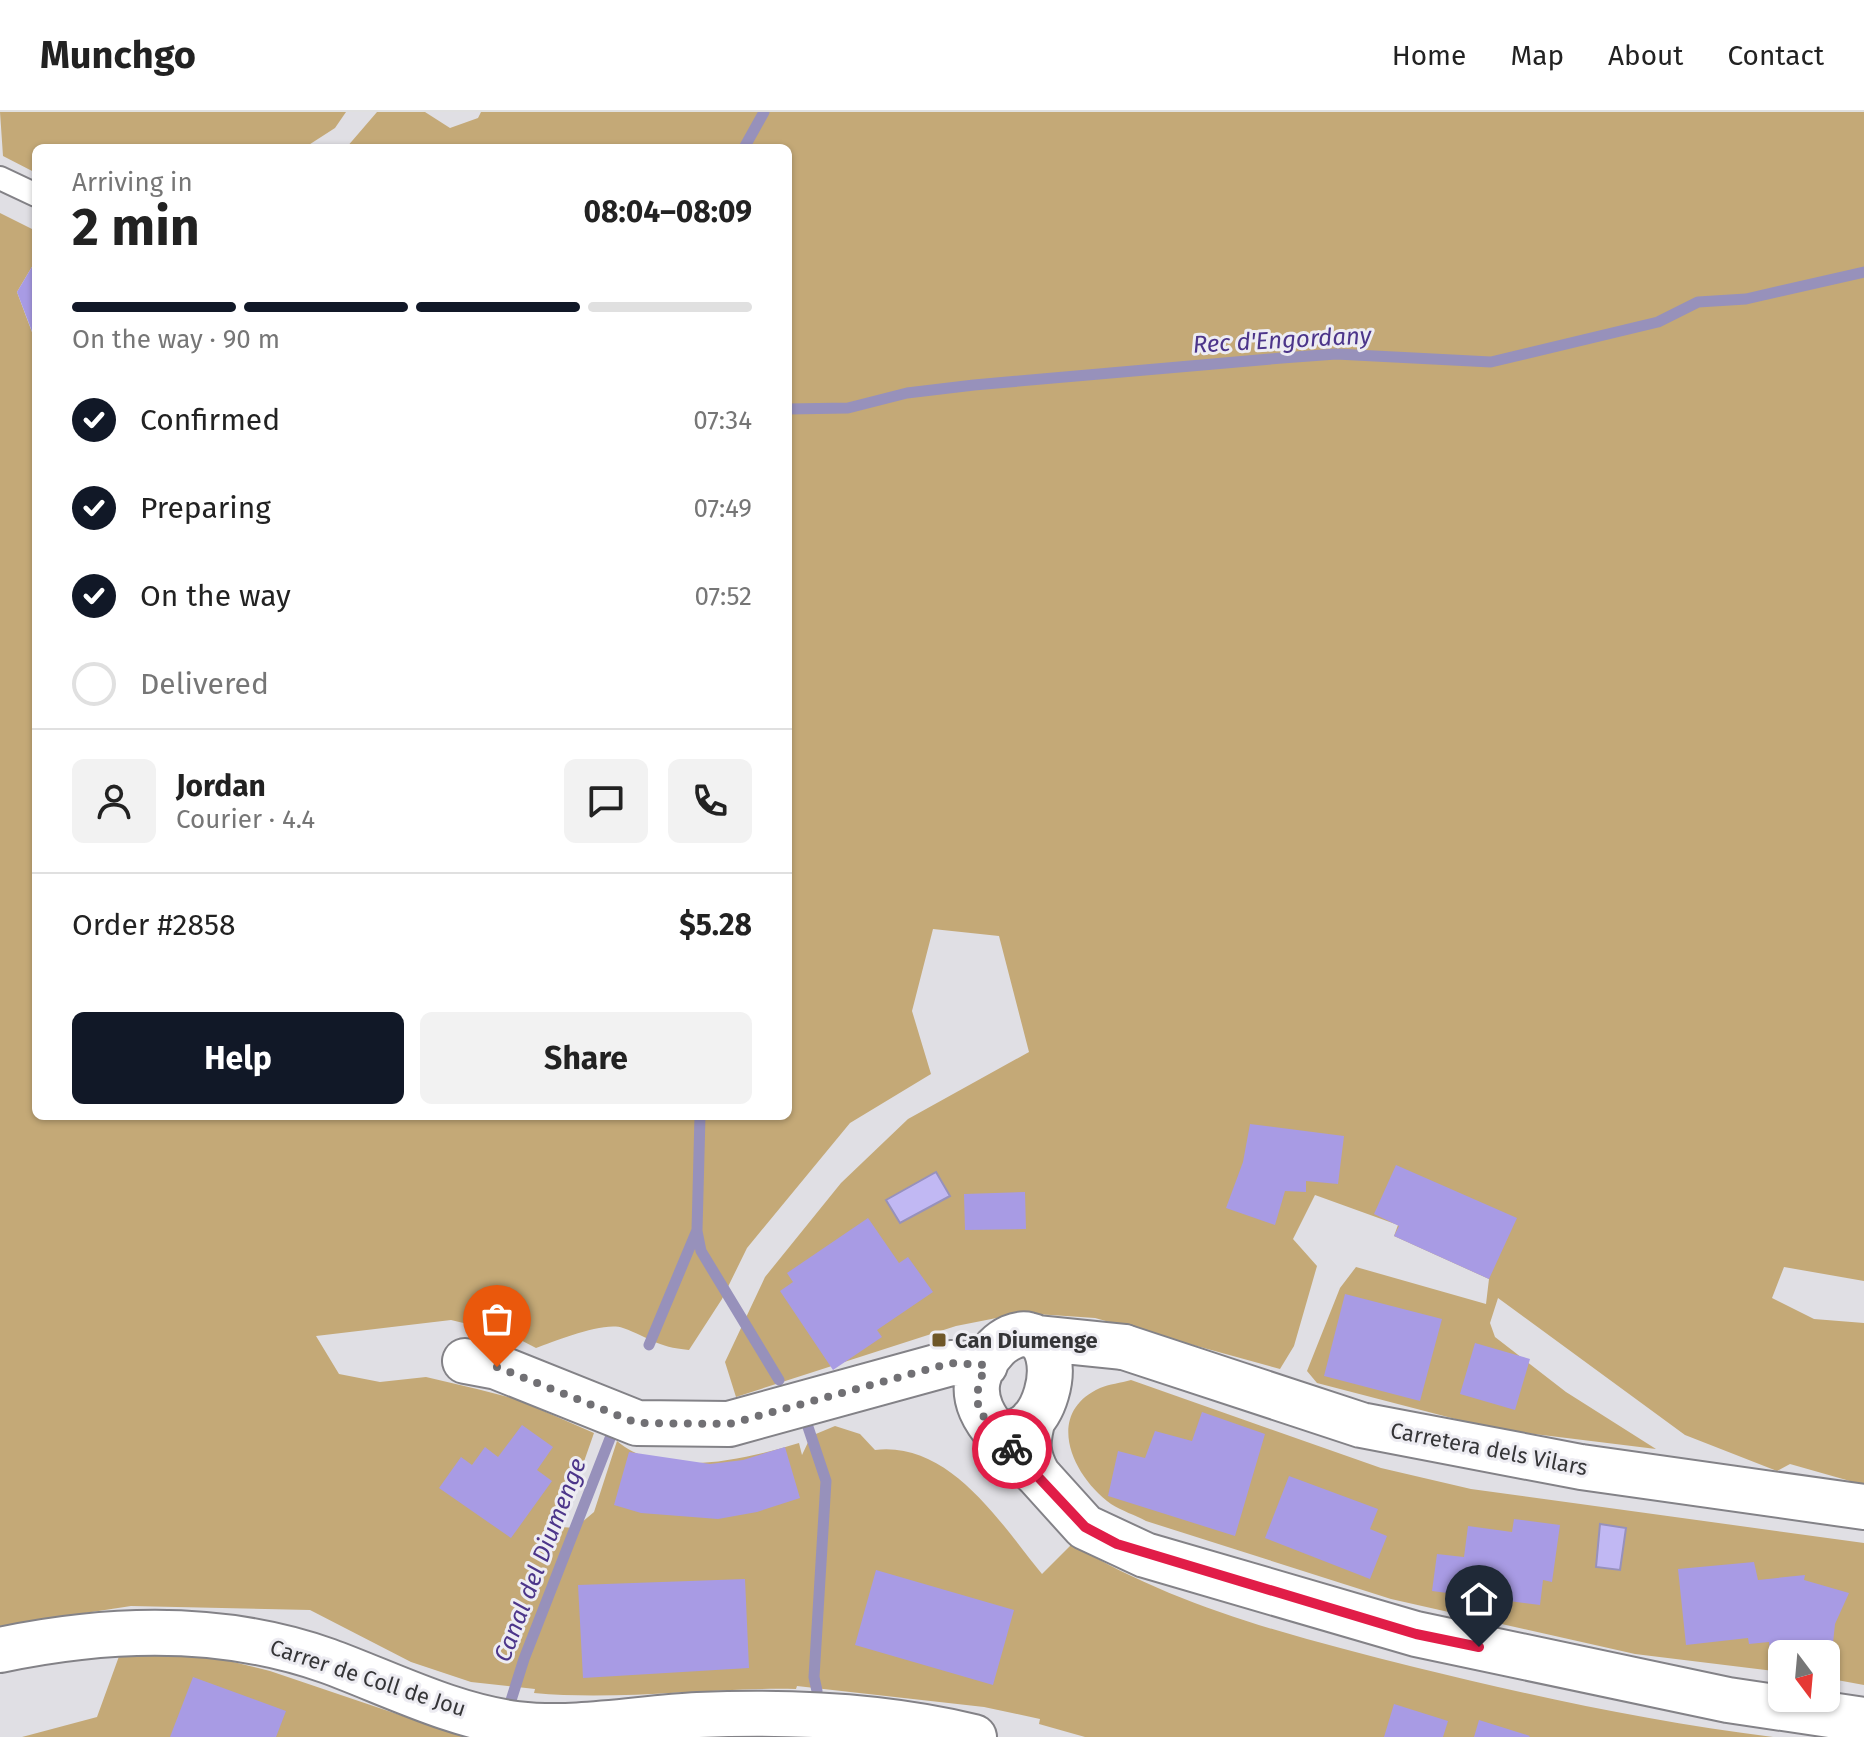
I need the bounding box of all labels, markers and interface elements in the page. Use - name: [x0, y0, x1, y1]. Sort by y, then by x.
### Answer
- text: Munchgo: [40, 32, 196, 78]
- text: Home: [1392, 39, 1466, 72]
- text: Map: [1510, 39, 1564, 72]
- text: About: [1608, 39, 1683, 72]
- text: Contact: [1727, 39, 1824, 72]
- text: Arriving in: [72, 167, 193, 198]
- text: 08:04–08:09: [583, 194, 752, 230]
- text: 2 min: [72, 196, 200, 259]
- water label: Rec d'Engordany: [1192, 321, 1373, 359]
- text: On the way · 90 m: [72, 324, 280, 355]
- icon: check: [72, 398, 116, 442]
- text: Confirmed: [140, 402, 280, 438]
- text: 07:34: [693, 405, 752, 436]
- icon: check: [72, 486, 116, 530]
- text: Preparing: [140, 490, 271, 526]
- text: 07:49: [693, 493, 752, 524]
- icon: check: [72, 574, 116, 618]
- text: On the way: [140, 578, 291, 614]
- text: 07:52: [695, 581, 752, 612]
- text: Delivered: [140, 666, 269, 702]
- button: person: [72, 759, 156, 843]
- button: chat: [564, 759, 648, 843]
- button: phone: [668, 759, 752, 843]
- text: Jordan: [176, 768, 266, 804]
- text: Courier · 4.4: [176, 804, 315, 835]
- text: Order #2858: [72, 907, 236, 943]
- text: $5.28: [679, 907, 752, 943]
- button: Help: [72, 1012, 404, 1104]
- button: Share: [420, 1012, 752, 1104]
- pin: [463, 1285, 531, 1367]
- icon: bag: [475, 1297, 519, 1341]
- place label: Can Diumenge: [955, 1327, 1098, 1354]
- marker: Can Diumenge: [930, 1331, 948, 1349]
- courier: [972, 1409, 1052, 1489]
- street label: Carretera dels Vilars: [1388, 1417, 1590, 1481]
- icon: bike: [990, 1427, 1034, 1471]
- water label: Canal del Diumenge: [488, 1454, 592, 1666]
- pin: [1445, 1565, 1513, 1647]
- icon: home: [1457, 1577, 1501, 1621]
- street label: Carrer de Coll de Jou: [267, 1634, 469, 1722]
- north arrow: [1768, 1640, 1840, 1712]
- map controls: [1768, 1640, 1840, 1712]

